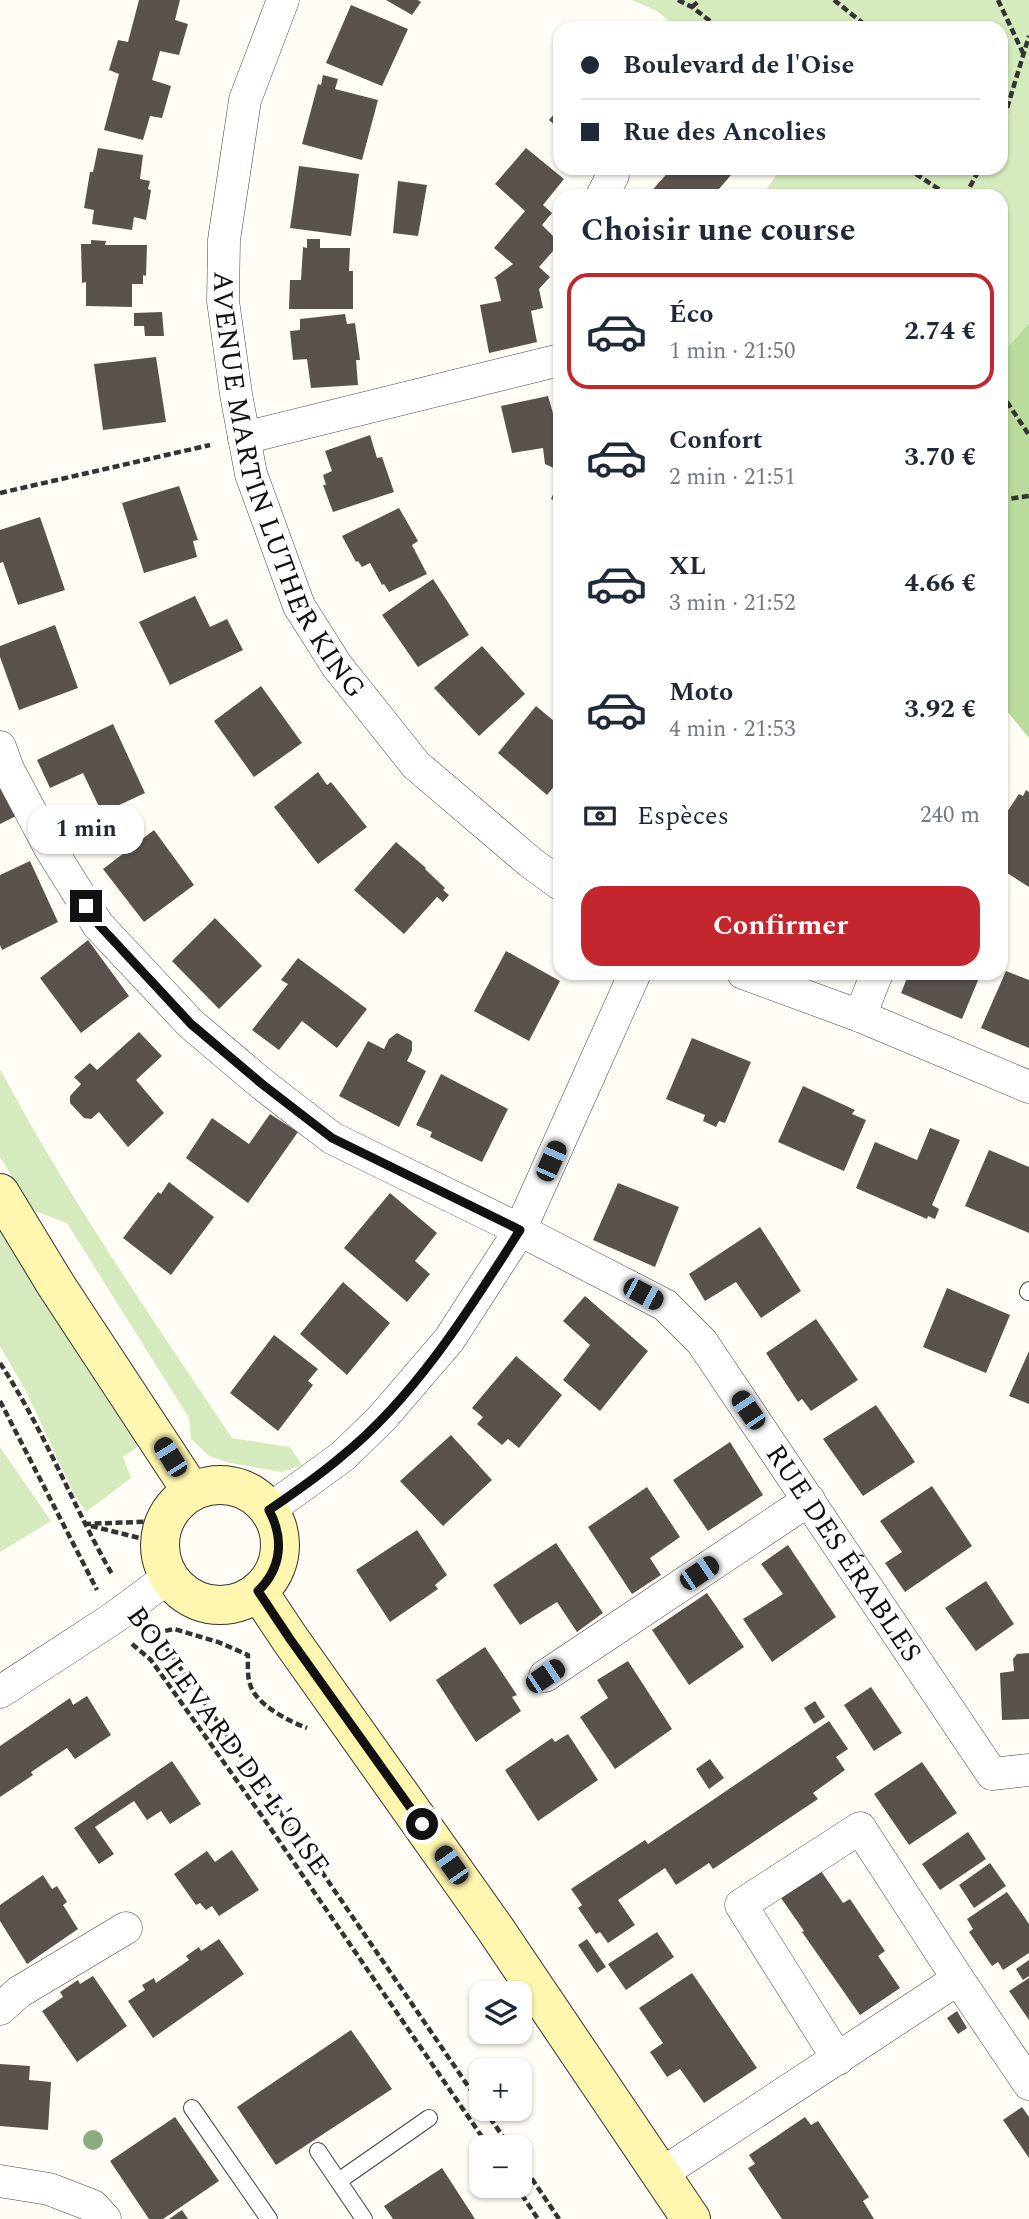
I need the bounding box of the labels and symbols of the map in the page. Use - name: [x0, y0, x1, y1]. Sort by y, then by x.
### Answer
- street label: AVENUE MARTIN LUTHER KING: [201, 271, 376, 708]
- callout: 1 min: [28, 804, 144, 853]
- route end: [70, 890, 102, 922]
- car: [533, 1138, 570, 1184]
- car: [620, 1275, 667, 1313]
- car: [728, 1387, 769, 1433]
- car: [150, 1434, 191, 1480]
- street label: RUE DES ÉRABLES: [755, 1435, 933, 1671]
- car: [676, 1553, 723, 1593]
- street label: BOULEVARD DE L'OISE: [115, 1597, 341, 1885]
- car: [522, 1656, 569, 1696]
- route start: [406, 1808, 438, 1840]
- car: [431, 1842, 472, 1888]

